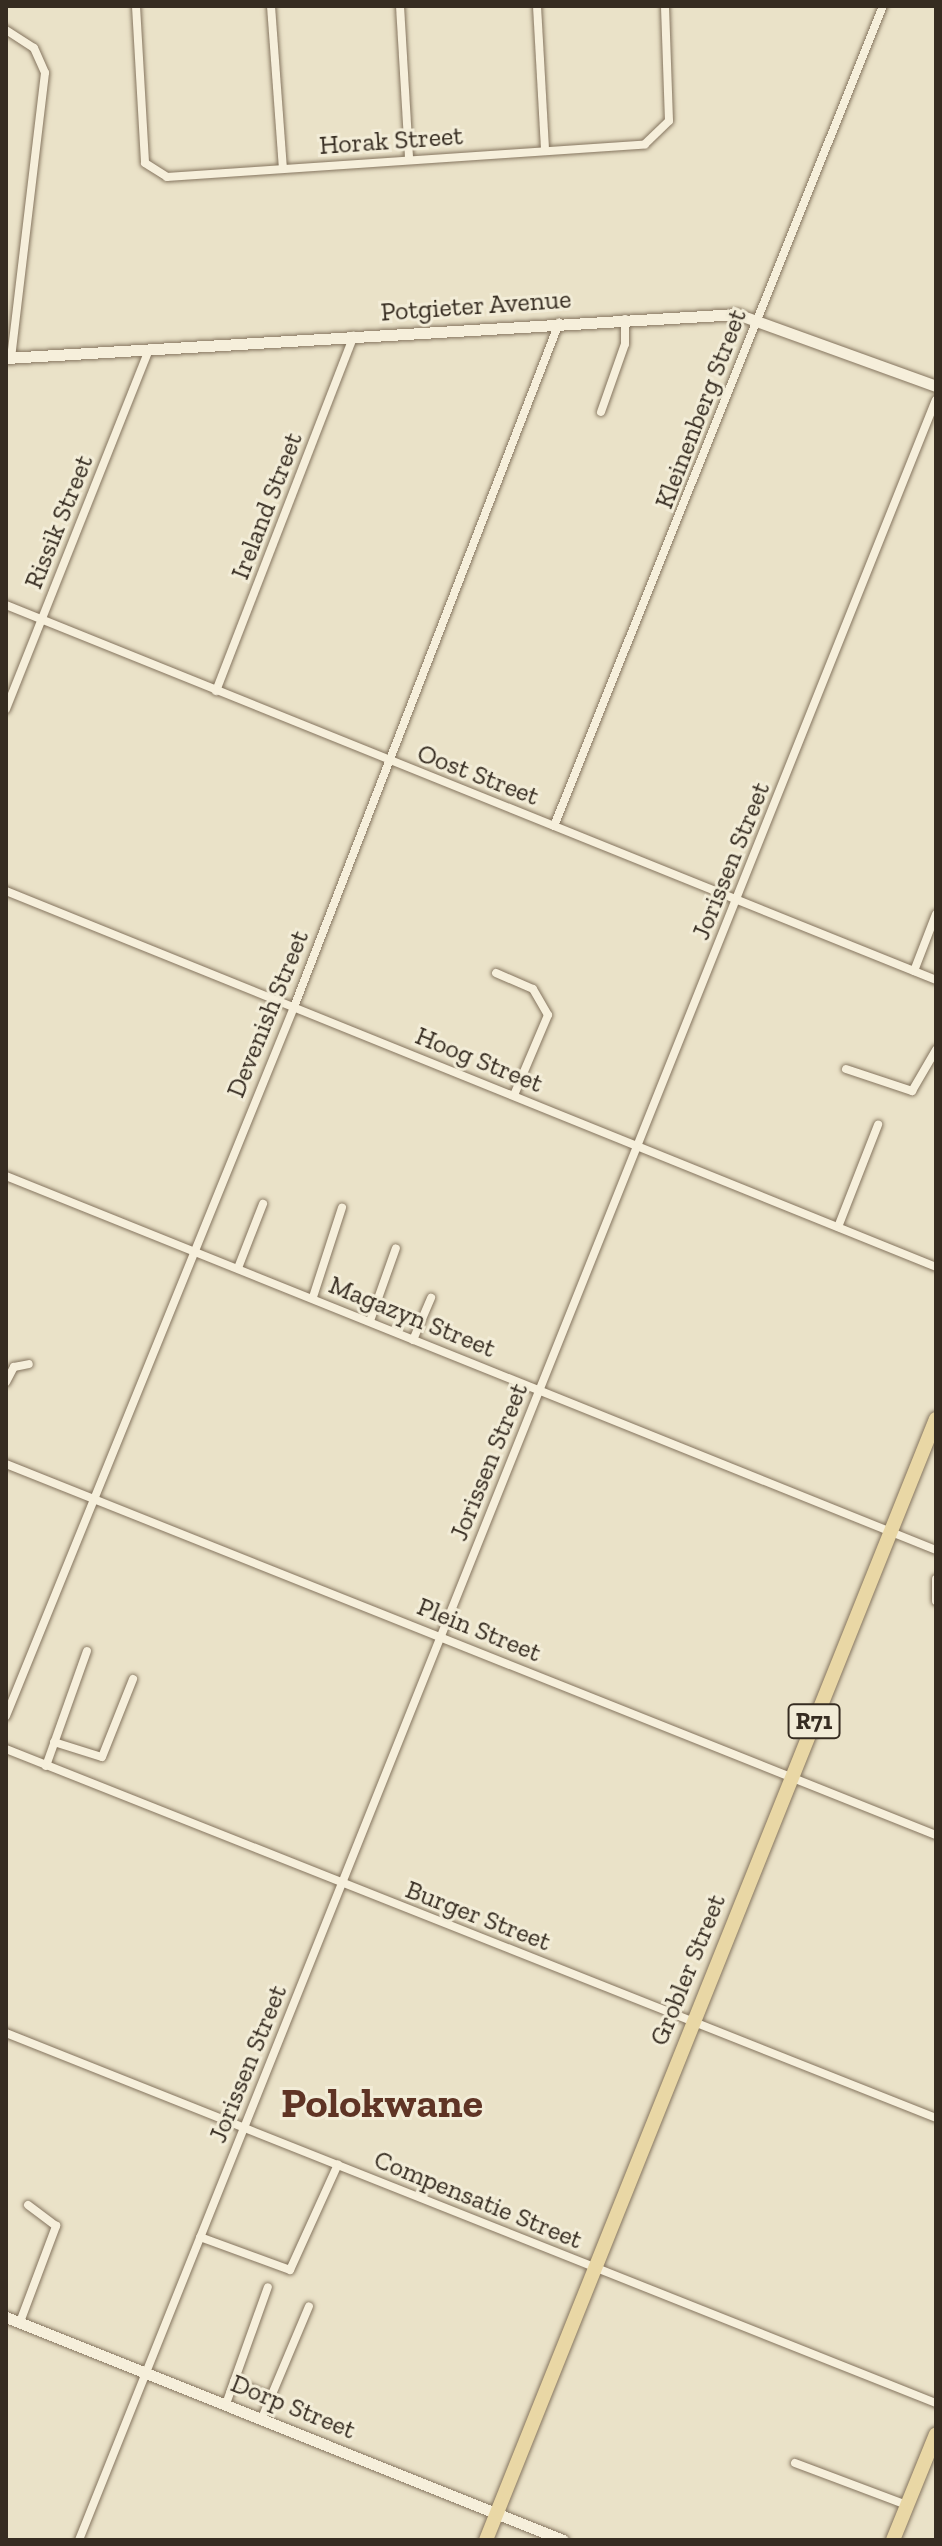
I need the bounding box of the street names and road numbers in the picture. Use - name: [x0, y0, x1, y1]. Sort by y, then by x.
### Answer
- street label: Horak Street: [318, 120, 464, 162]
- street label: Potgieter Avenue: [379, 284, 573, 328]
- street label: Kleinenberg Street: [649, 305, 753, 513]
- street label: Ireland Street: [225, 428, 309, 584]
- street label: Rissik Street: [18, 451, 100, 593]
- street label: Oost Street: [413, 738, 543, 812]
- street label: Jorissen Street: [685, 778, 777, 944]
- street label: Devenish Street: [220, 926, 316, 1102]
- street label: Hoog Street: [411, 1020, 547, 1100]
- street label: Magazyn Street: [324, 1269, 500, 1365]
- street label: Jorissen Street: [443, 1379, 535, 1545]
- street label: Plein Street: [413, 1591, 545, 1669]
- road number: R71: [786, 1701, 842, 1741]
- street label: Burger Street: [401, 1874, 555, 1958]
- street label: Grobler Street: [643, 1890, 733, 2050]
- street label: Jorissen Street: [202, 1981, 294, 2147]
- street label: Compensatie Street: [369, 2144, 587, 2256]
- street label: Dorp Street: [226, 2368, 360, 2446]

